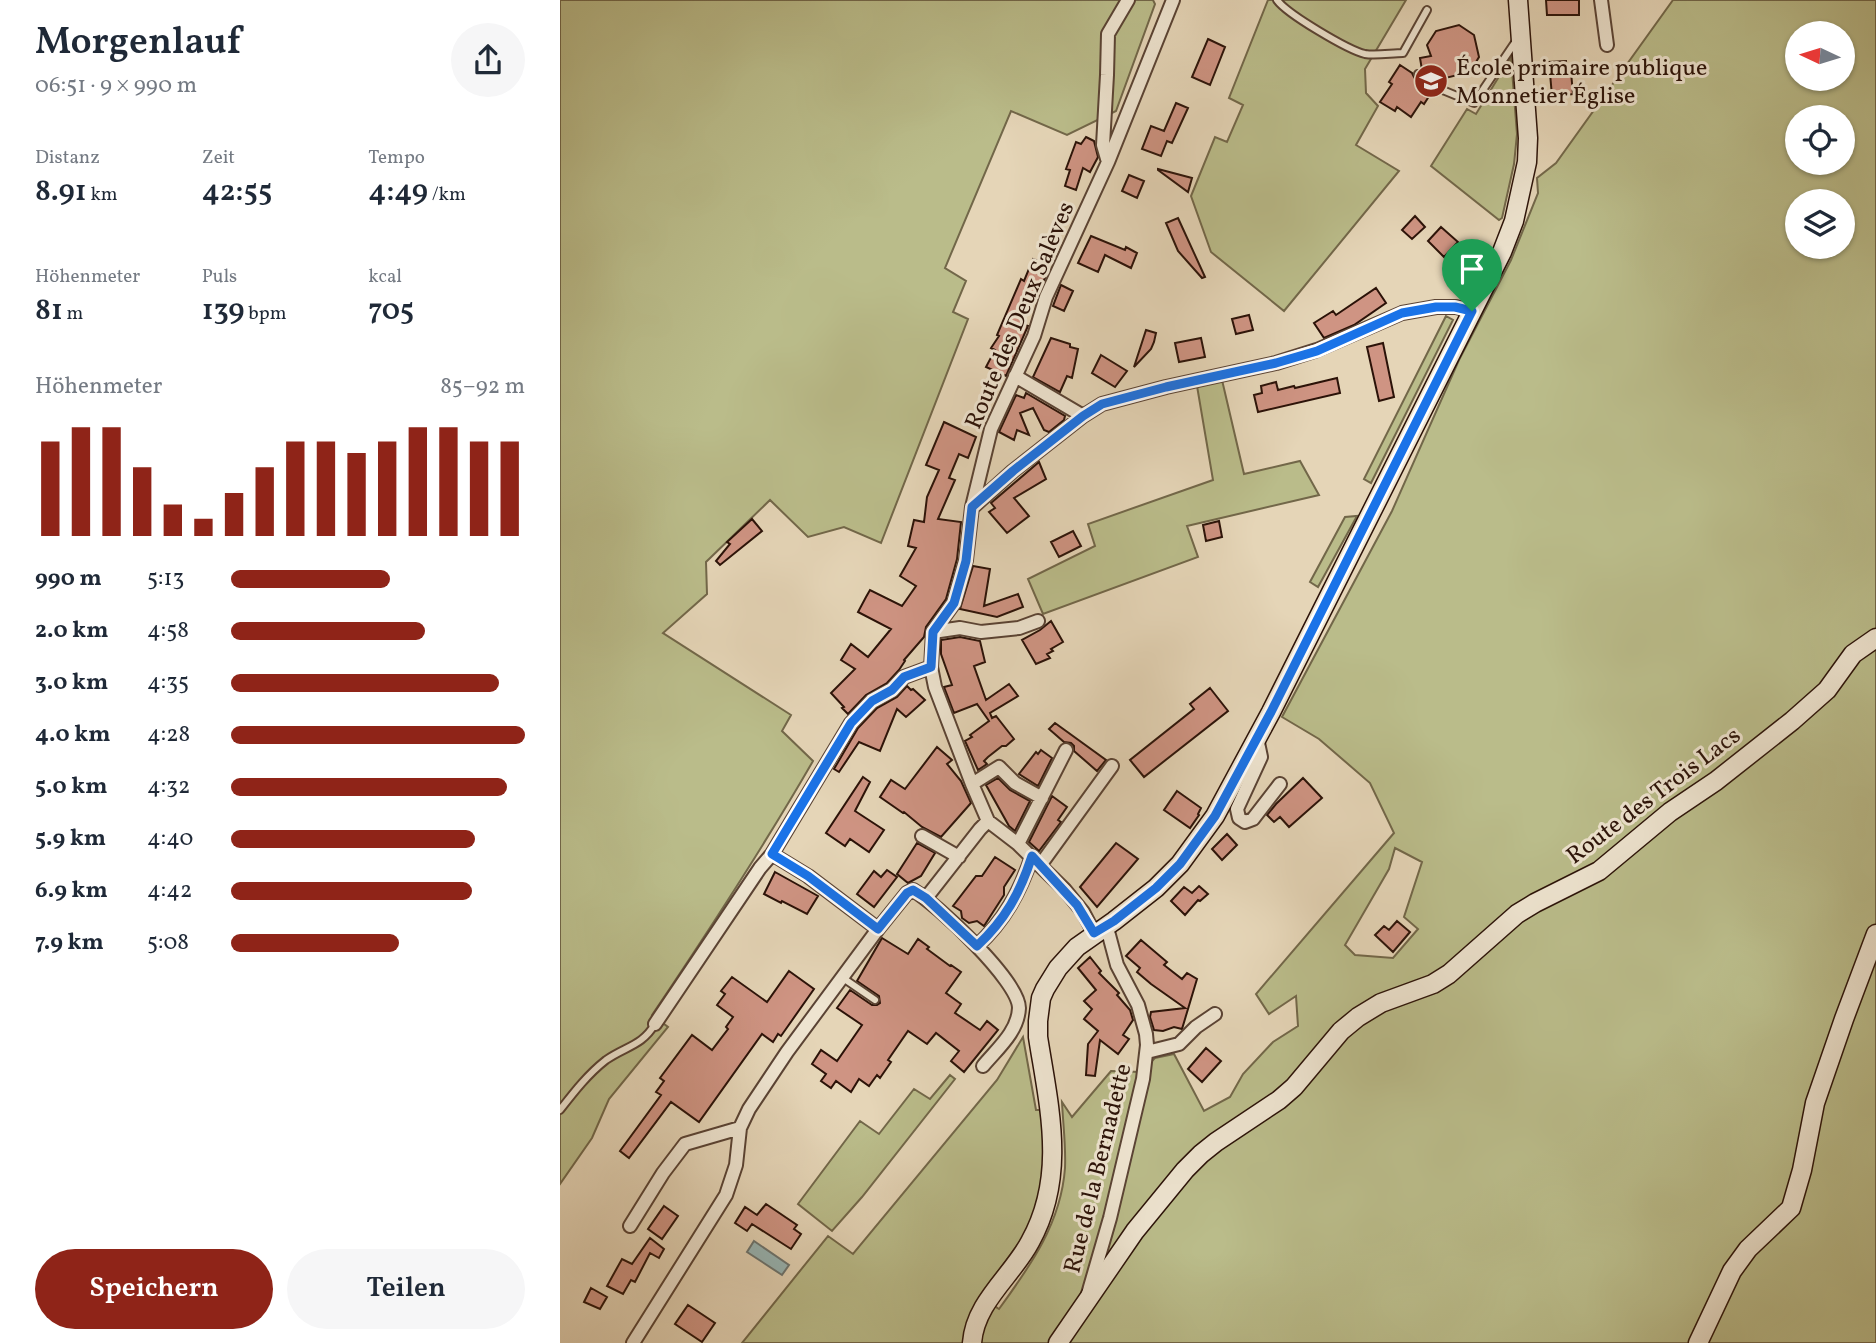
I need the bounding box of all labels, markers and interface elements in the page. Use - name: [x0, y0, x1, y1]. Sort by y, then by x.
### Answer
- text: Morgenlauf: [35, 17, 241, 70]
- north arrow: [1785, 21, 1855, 91]
- map controls: [1785, 21, 1855, 259]
- button: share: [451, 23, 525, 97]
- place label: École primaire publique Monnetier Église: [1456, 52, 1707, 114]
- school or university icon: École primaire publique Monnetier Église: [1412, 62, 1450, 100]
- text: 06:51 · 9 × 990 m: [35, 70, 197, 102]
- button: locate: [1785, 105, 1855, 175]
- text: Distanz: [35, 145, 100, 171]
- text: Zeit: [202, 145, 235, 171]
- text: Tempo: [368, 145, 425, 171]
- text: 8.91: [35, 171, 87, 213]
- text: 42:55: [202, 171, 272, 213]
- text: 4:49: [368, 171, 428, 213]
- text: km: [87, 182, 118, 208]
- text: /km: [428, 182, 466, 208]
- button: layers: [1785, 189, 1855, 259]
- street label: Route des Deux Salèves: [958, 197, 1084, 435]
- pin: [1442, 239, 1502, 311]
- icon: arrive: [1453, 250, 1491, 288]
- text: Höhenmeter: [35, 264, 140, 290]
- text: Puls: [202, 264, 237, 290]
- text: kcal: [368, 264, 402, 290]
- text: 81: [35, 290, 63, 332]
- text: 139: [202, 290, 245, 332]
- text: 705: [368, 290, 414, 332]
- text: m: [63, 301, 83, 327]
- text: bpm: [245, 301, 286, 327]
- text: Höhenmeter: [35, 371, 162, 403]
- text: 85–92 m: [440, 371, 525, 403]
- text: 990 m: [35, 563, 102, 595]
- text: 5:13: [147, 563, 184, 595]
- text: 2.0 km: [35, 615, 108, 647]
- text: 4:58: [147, 615, 189, 647]
- text: 3.0 km: [35, 667, 108, 699]
- text: 4:35: [147, 667, 189, 699]
- text: 4.0 km: [35, 719, 110, 751]
- text: 4:28: [147, 719, 190, 751]
- street label: Route des Trois Lacs: [1560, 720, 1748, 874]
- text: 5.0 km: [35, 771, 108, 803]
- text: 4:32: [147, 771, 190, 803]
- text: 5.9 km: [35, 823, 106, 855]
- text: 4:40: [147, 823, 193, 855]
- text: 6.9 km: [35, 875, 108, 907]
- text: 4:42: [147, 875, 192, 907]
- text: 7.9 km: [35, 927, 104, 959]
- text: 5:08: [147, 927, 189, 959]
- street label: Rue de la Bernadette: [1056, 1060, 1141, 1277]
- button: Speichern: [35, 1249, 273, 1329]
- button: Teilen: [287, 1249, 525, 1329]

